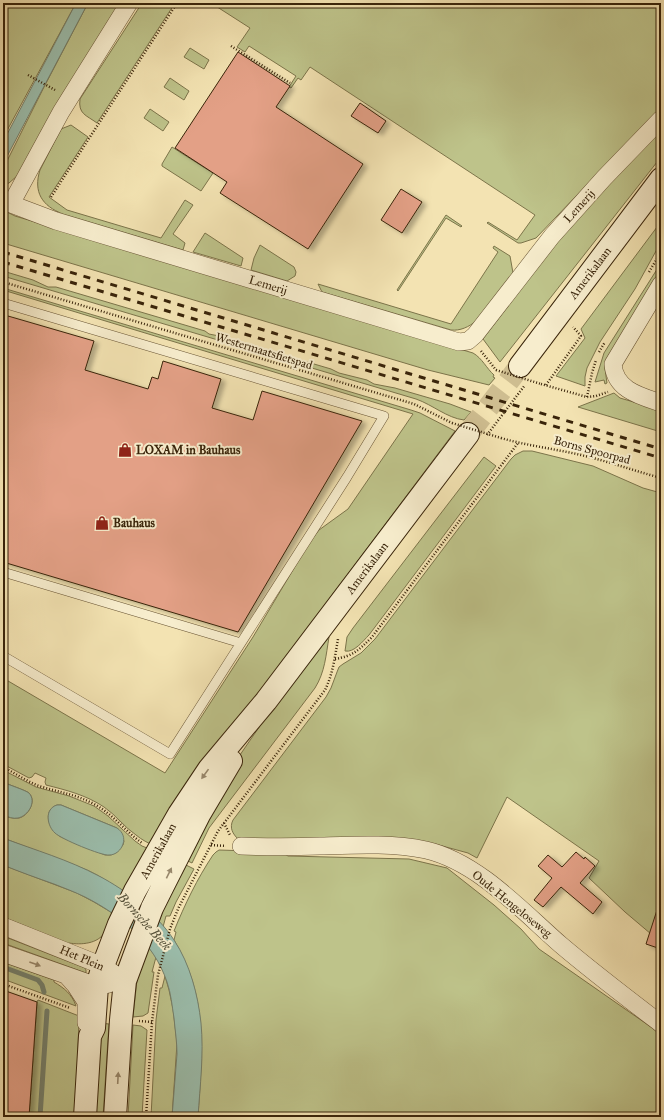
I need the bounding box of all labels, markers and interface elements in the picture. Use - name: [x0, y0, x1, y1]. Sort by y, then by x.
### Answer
- street label: Lemerij: [561, 187, 598, 225]
- street label: Amerikalaan: [565, 244, 614, 303]
- street label: Lemerij: [247, 273, 289, 298]
- street label: Westermaatsfietspad: [214, 330, 314, 372]
- street label: Borns Spoorpad: [552, 433, 632, 467]
- shop icon: LOXAM in Bauhaus: [117, 442, 133, 458]
- place label: LOXAM in Bauhaus: [136, 443, 241, 457]
- shop icon: Bauhaus: [94, 515, 110, 531]
- place label: Bauhaus: [113, 516, 156, 530]
- street label: Amerikalaan: [342, 539, 391, 598]
- one-way arrow: [201, 769, 209, 779]
- street label: Amerikalaan: [137, 820, 179, 882]
- one-way arrow: [166, 867, 172, 879]
- street label: Oude Hengeloseweg: [469, 868, 555, 941]
- water label: Bornsche Beek: [113, 889, 175, 954]
- street label: Het Plein: [58, 942, 107, 974]
- one-way arrow: [29, 961, 41, 967]
- one-way arrow: [114, 1072, 121, 1084]

